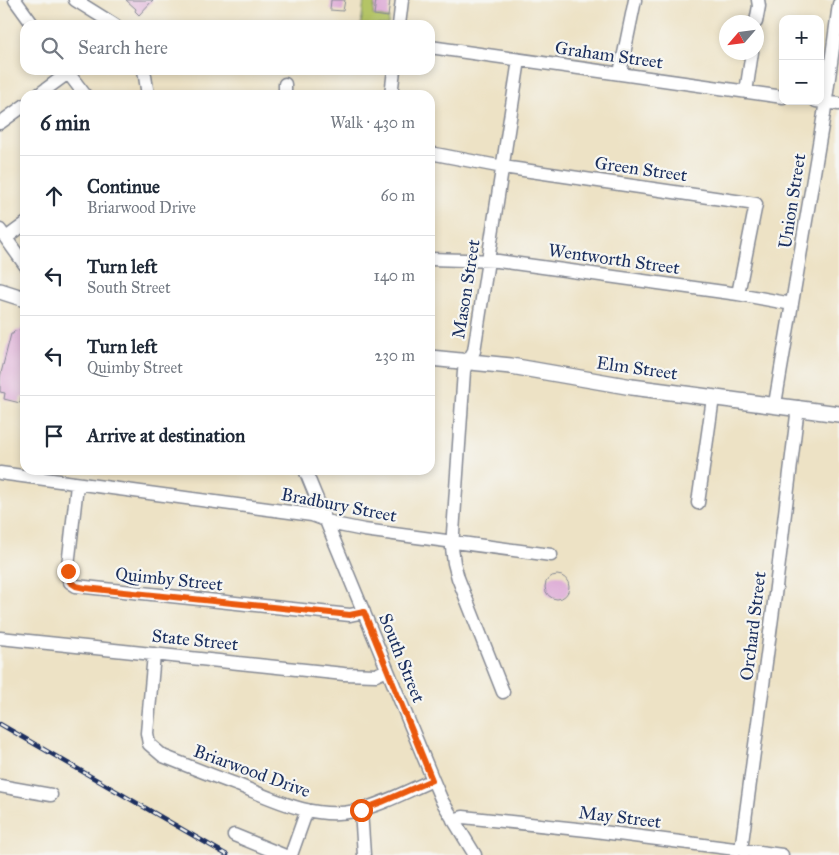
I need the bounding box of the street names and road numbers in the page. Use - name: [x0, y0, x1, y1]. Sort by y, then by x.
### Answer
- street label: Graham Street: [554, 37, 665, 74]
- street label: Union Street: [774, 151, 810, 250]
- street label: Green Street: [593, 152, 689, 186]
- street label: Mason Street: [447, 237, 485, 340]
- street label: Wentworth Street: [547, 239, 682, 279]
- street label: Elm Street: [595, 351, 679, 385]
- street label: Bradbury Street: [279, 483, 399, 527]
- street label: Quimby Street: [114, 562, 224, 596]
- street label: Orchard Street: [735, 570, 771, 682]
- street label: South Street: [374, 610, 430, 706]
- street label: State Street: [151, 625, 240, 656]
- street label: Briarwood Drive: [191, 740, 313, 802]
- street label: May Street: [577, 801, 663, 833]

